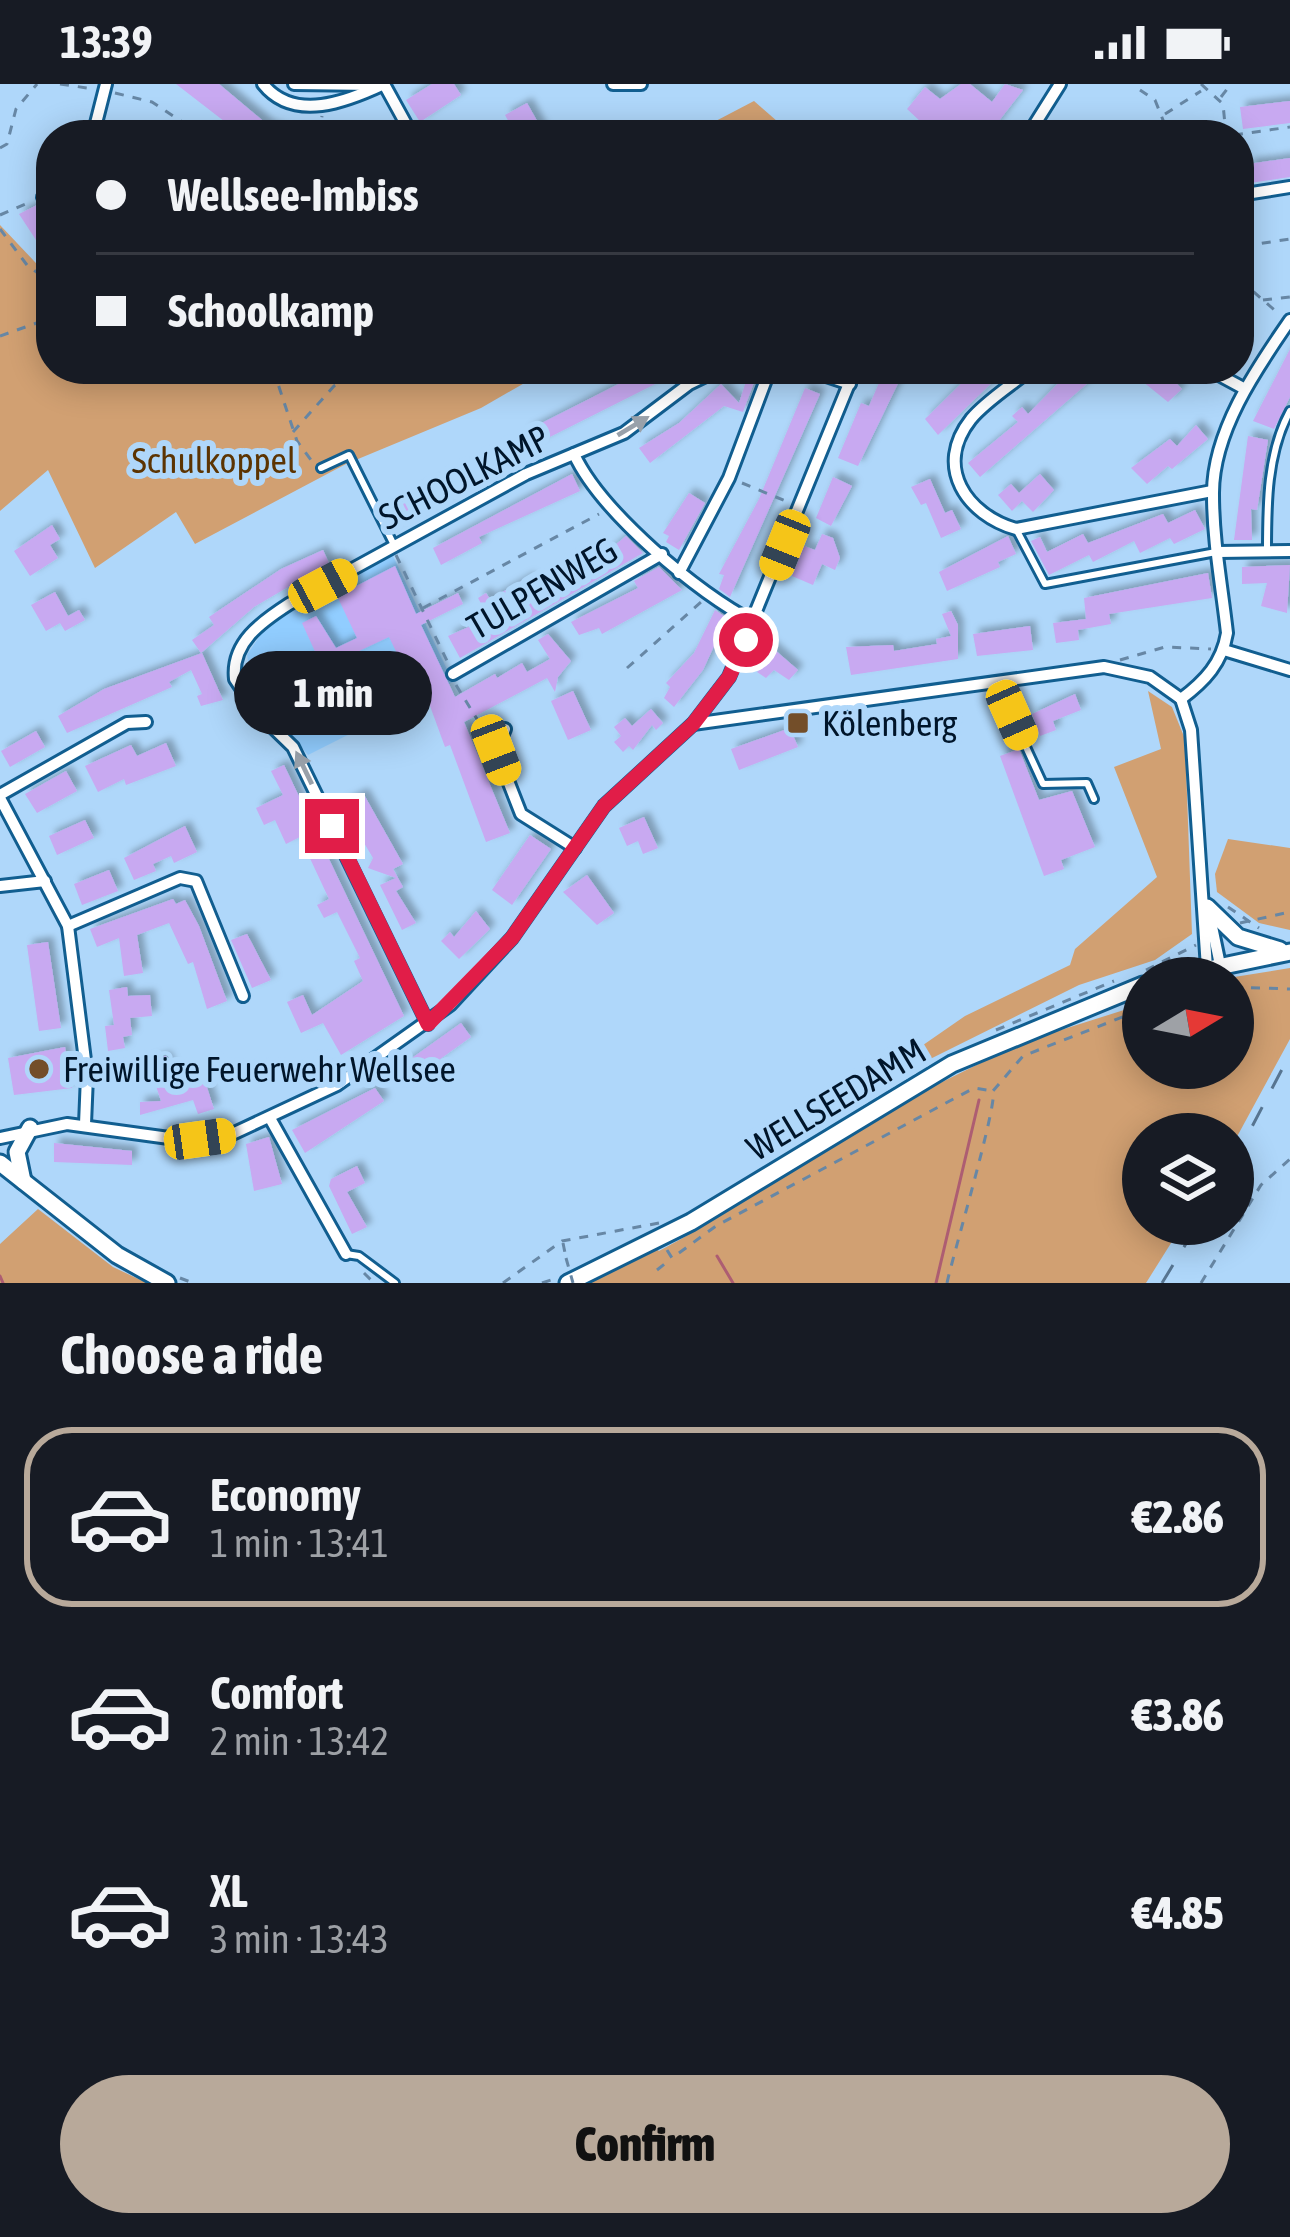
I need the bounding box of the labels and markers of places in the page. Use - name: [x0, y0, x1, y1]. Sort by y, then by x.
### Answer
- place label: Kölenberg: [822, 702, 958, 744]
- marker: Kölenberg: [785, 710, 811, 736]
- place label: Freiwillige Feuerwehr Wellsee: [63, 1048, 456, 1090]
- marker: Freiwillige Feuerwehr Wellsee: [26, 1056, 52, 1082]

